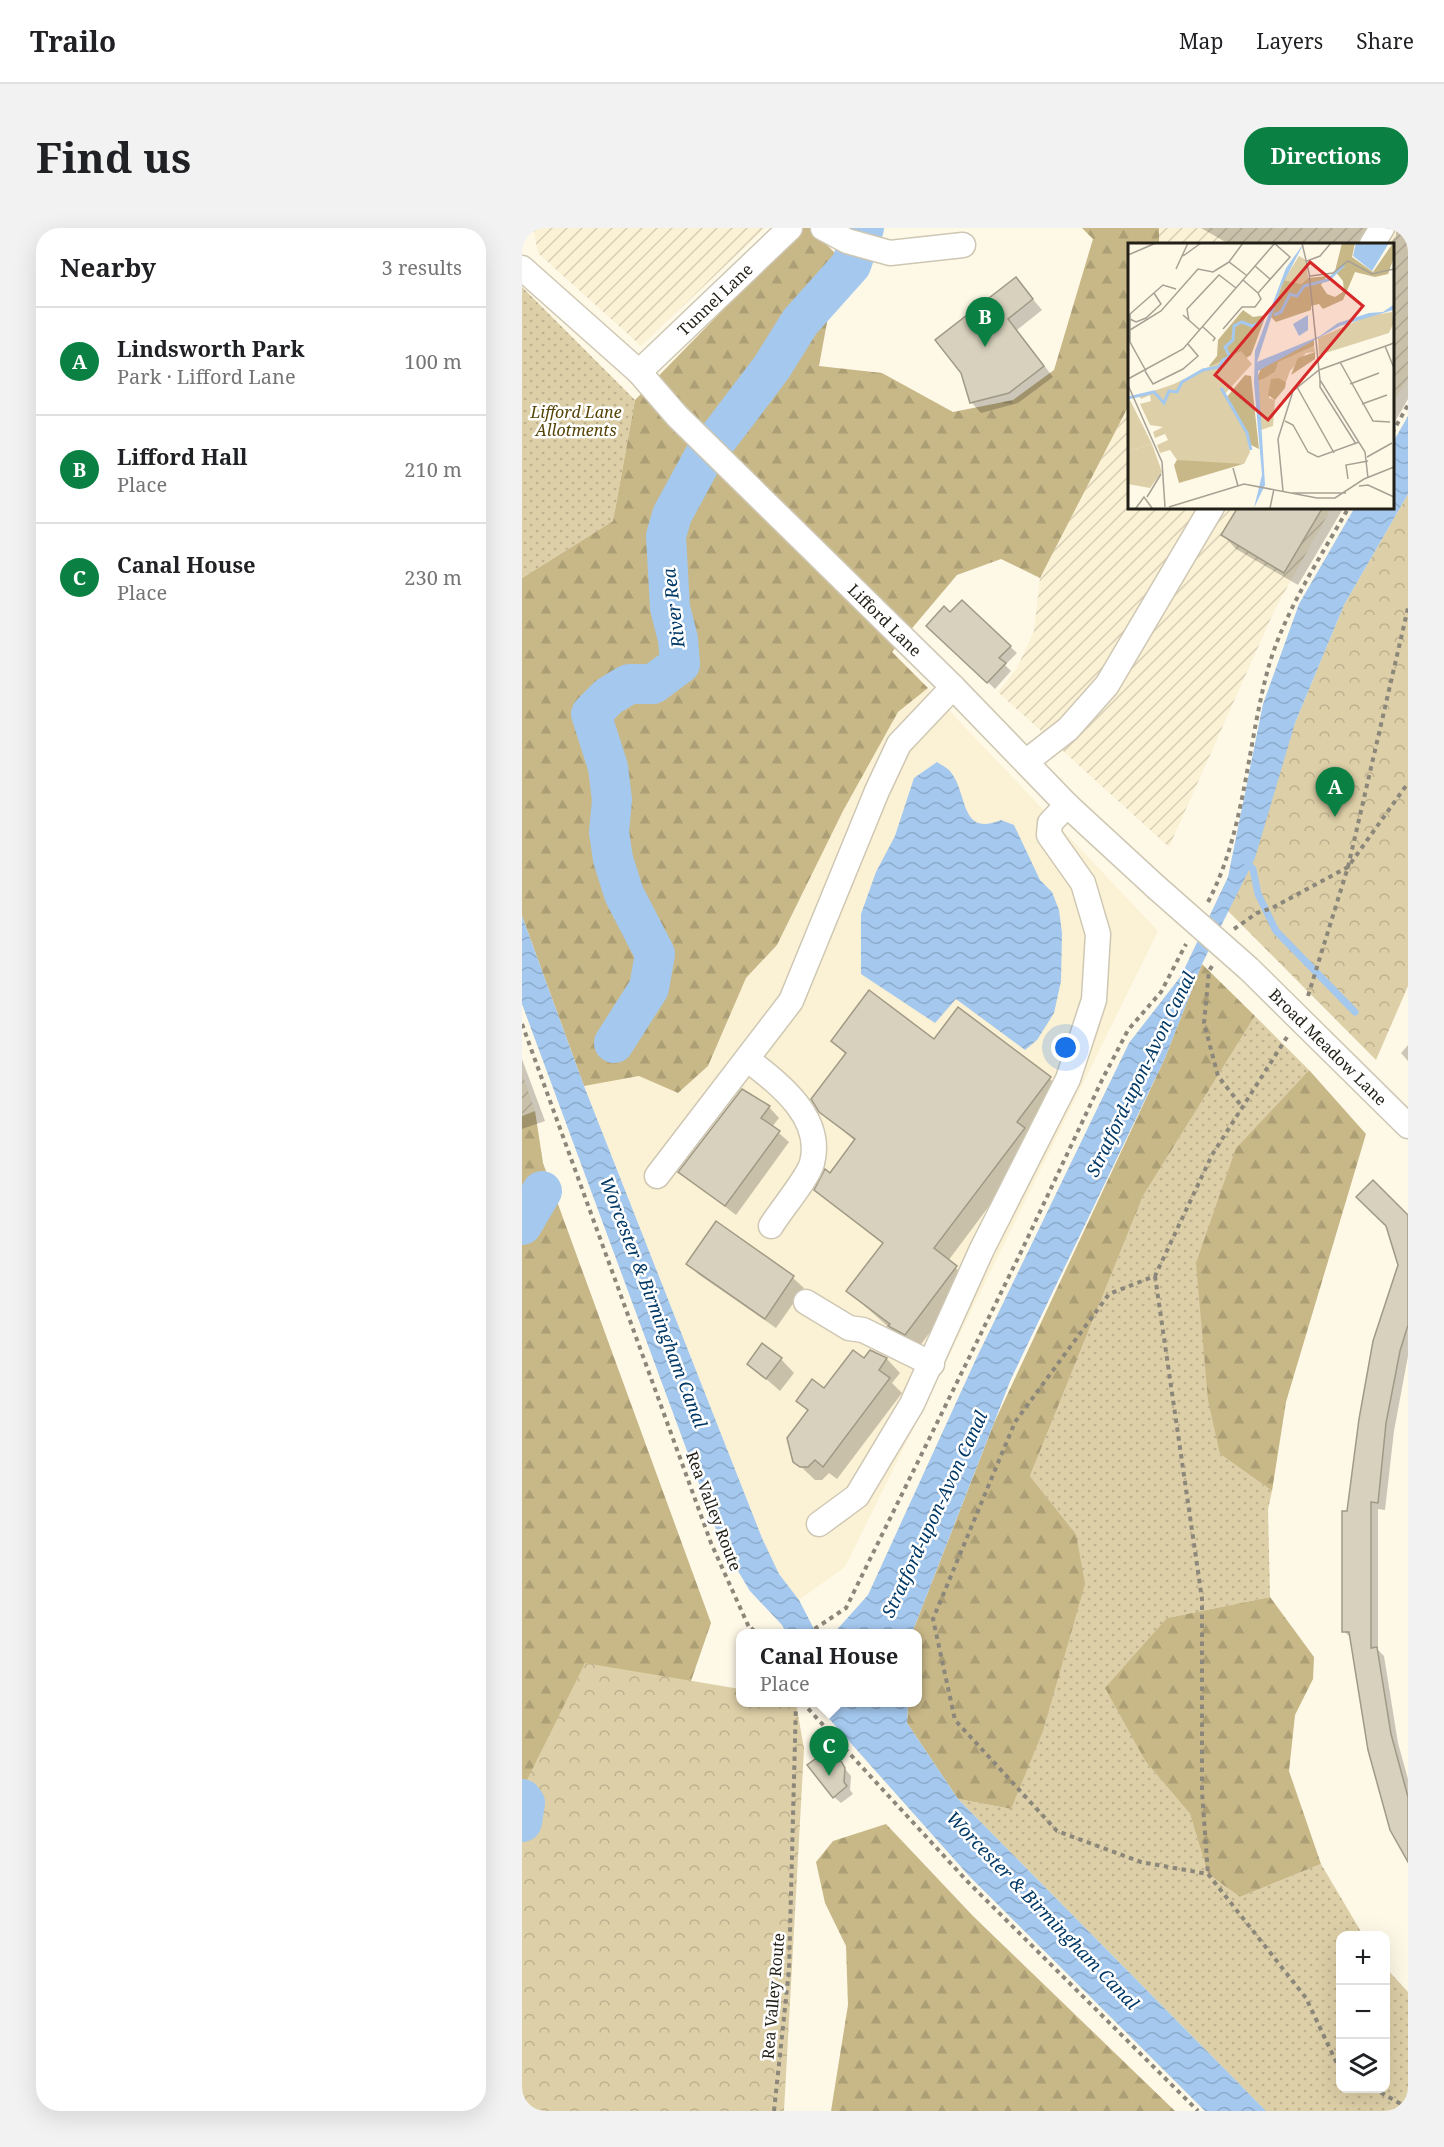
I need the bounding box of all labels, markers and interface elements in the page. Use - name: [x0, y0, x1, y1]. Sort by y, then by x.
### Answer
- text: Trailo: [30, 22, 116, 60]
- text: Map: [1179, 27, 1223, 55]
- text: Layers: [1256, 27, 1323, 55]
- text: Share: [1356, 27, 1414, 55]
- button: Directions: [1244, 127, 1408, 185]
- text: Find us: [36, 128, 191, 185]
- inset map: [1128, 243, 1393, 508]
- text: Nearby: [60, 249, 156, 285]
- text: 3 results: [382, 254, 462, 281]
- street label: Tunnel Lane: [673, 258, 757, 341]
- pin: B: [966, 298, 1004, 347]
- text: Lindsworth Park: [117, 333, 305, 363]
- text: A: [72, 348, 87, 375]
- text: 100 m: [404, 348, 462, 375]
- text: Park · Lifford Lane: [117, 363, 296, 390]
- park label: Lifford Lane Allotments: [529, 401, 622, 441]
- text: Lifford Hall: [117, 441, 248, 471]
- text: B: [73, 456, 86, 483]
- text: 210 m: [404, 456, 462, 483]
- text: Place: [117, 471, 167, 498]
- text: Canal House: [117, 549, 256, 579]
- text: C: [73, 564, 86, 591]
- text: 230 m: [404, 564, 462, 591]
- water label: River Rea: [656, 566, 690, 650]
- text: Place: [117, 579, 167, 606]
- street label: Lifford Lane: [843, 579, 926, 661]
- pin: A: [1316, 768, 1354, 817]
- water label: Stratford-upon-Avon Canal: [1080, 967, 1200, 1180]
- street label: Broad Meadow Lane: [1264, 984, 1392, 1110]
- your location: [1051, 1033, 1080, 1062]
- water label: Worcester & Birmingham Canal: [595, 1173, 713, 1432]
- water label: Stratford-upon-Avon Canal: [876, 1407, 993, 1621]
- street label: Rea Valley Route: [681, 1448, 747, 1574]
- popup: [736, 1629, 922, 1707]
- text: Canal House: [760, 1640, 898, 1670]
- text: Place: [760, 1670, 810, 1697]
- pin: C: [810, 1726, 848, 1776]
- water label: Worcester & Birmingham Canal: [942, 1806, 1145, 2015]
- map controls: [1336, 1931, 1390, 2093]
- button: +: [1336, 1931, 1390, 1985]
- street label: Rea Valley Route: [757, 1932, 789, 2060]
- button: −: [1336, 1985, 1390, 2039]
- button: layers: [1336, 2039, 1390, 2093]

